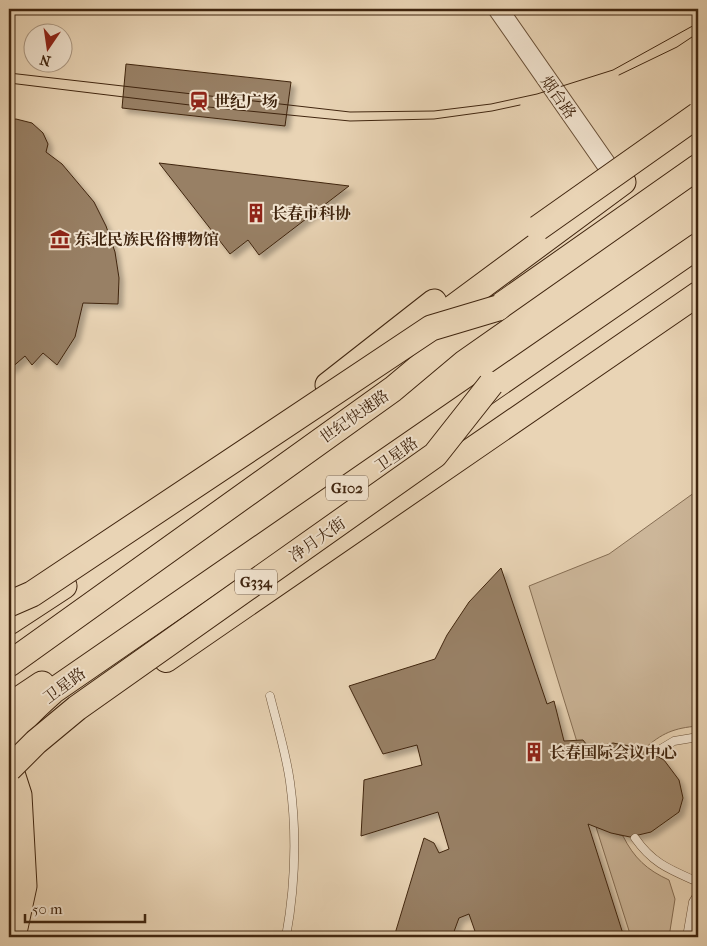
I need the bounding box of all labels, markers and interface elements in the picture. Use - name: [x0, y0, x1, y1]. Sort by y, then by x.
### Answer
- north arrow: [22, 22, 72, 72]
- text: N: [38, 51, 52, 70]
- street label: 烟台路: [537, 72, 580, 122]
- station icon: 世纪广场: [188, 90, 210, 112]
- place label: 世纪广场: [214, 92, 278, 111]
- building icon: 长春市科协: [245, 202, 267, 224]
- place label: 长春市科协: [271, 204, 351, 223]
- museum icon: 东北民族民俗博物馆: [49, 228, 71, 250]
- place label: 东北民族民俗博物馆: [75, 230, 219, 249]
- street label: 世纪快速路: [316, 386, 393, 447]
- street label: 卫星路: [371, 433, 421, 476]
- road number: G102: [326, 476, 368, 500]
- street label: 净月大街: [286, 513, 349, 566]
- road number: G334: [235, 570, 277, 594]
- street label: 卫星路: [39, 663, 89, 707]
- building icon: 长春国际会议中心: [523, 741, 545, 763]
- place label: 长春国际会议中心: [549, 743, 677, 762]
- scale bar: [25, 891, 145, 923]
- text: 50 m: [32, 900, 63, 918]

